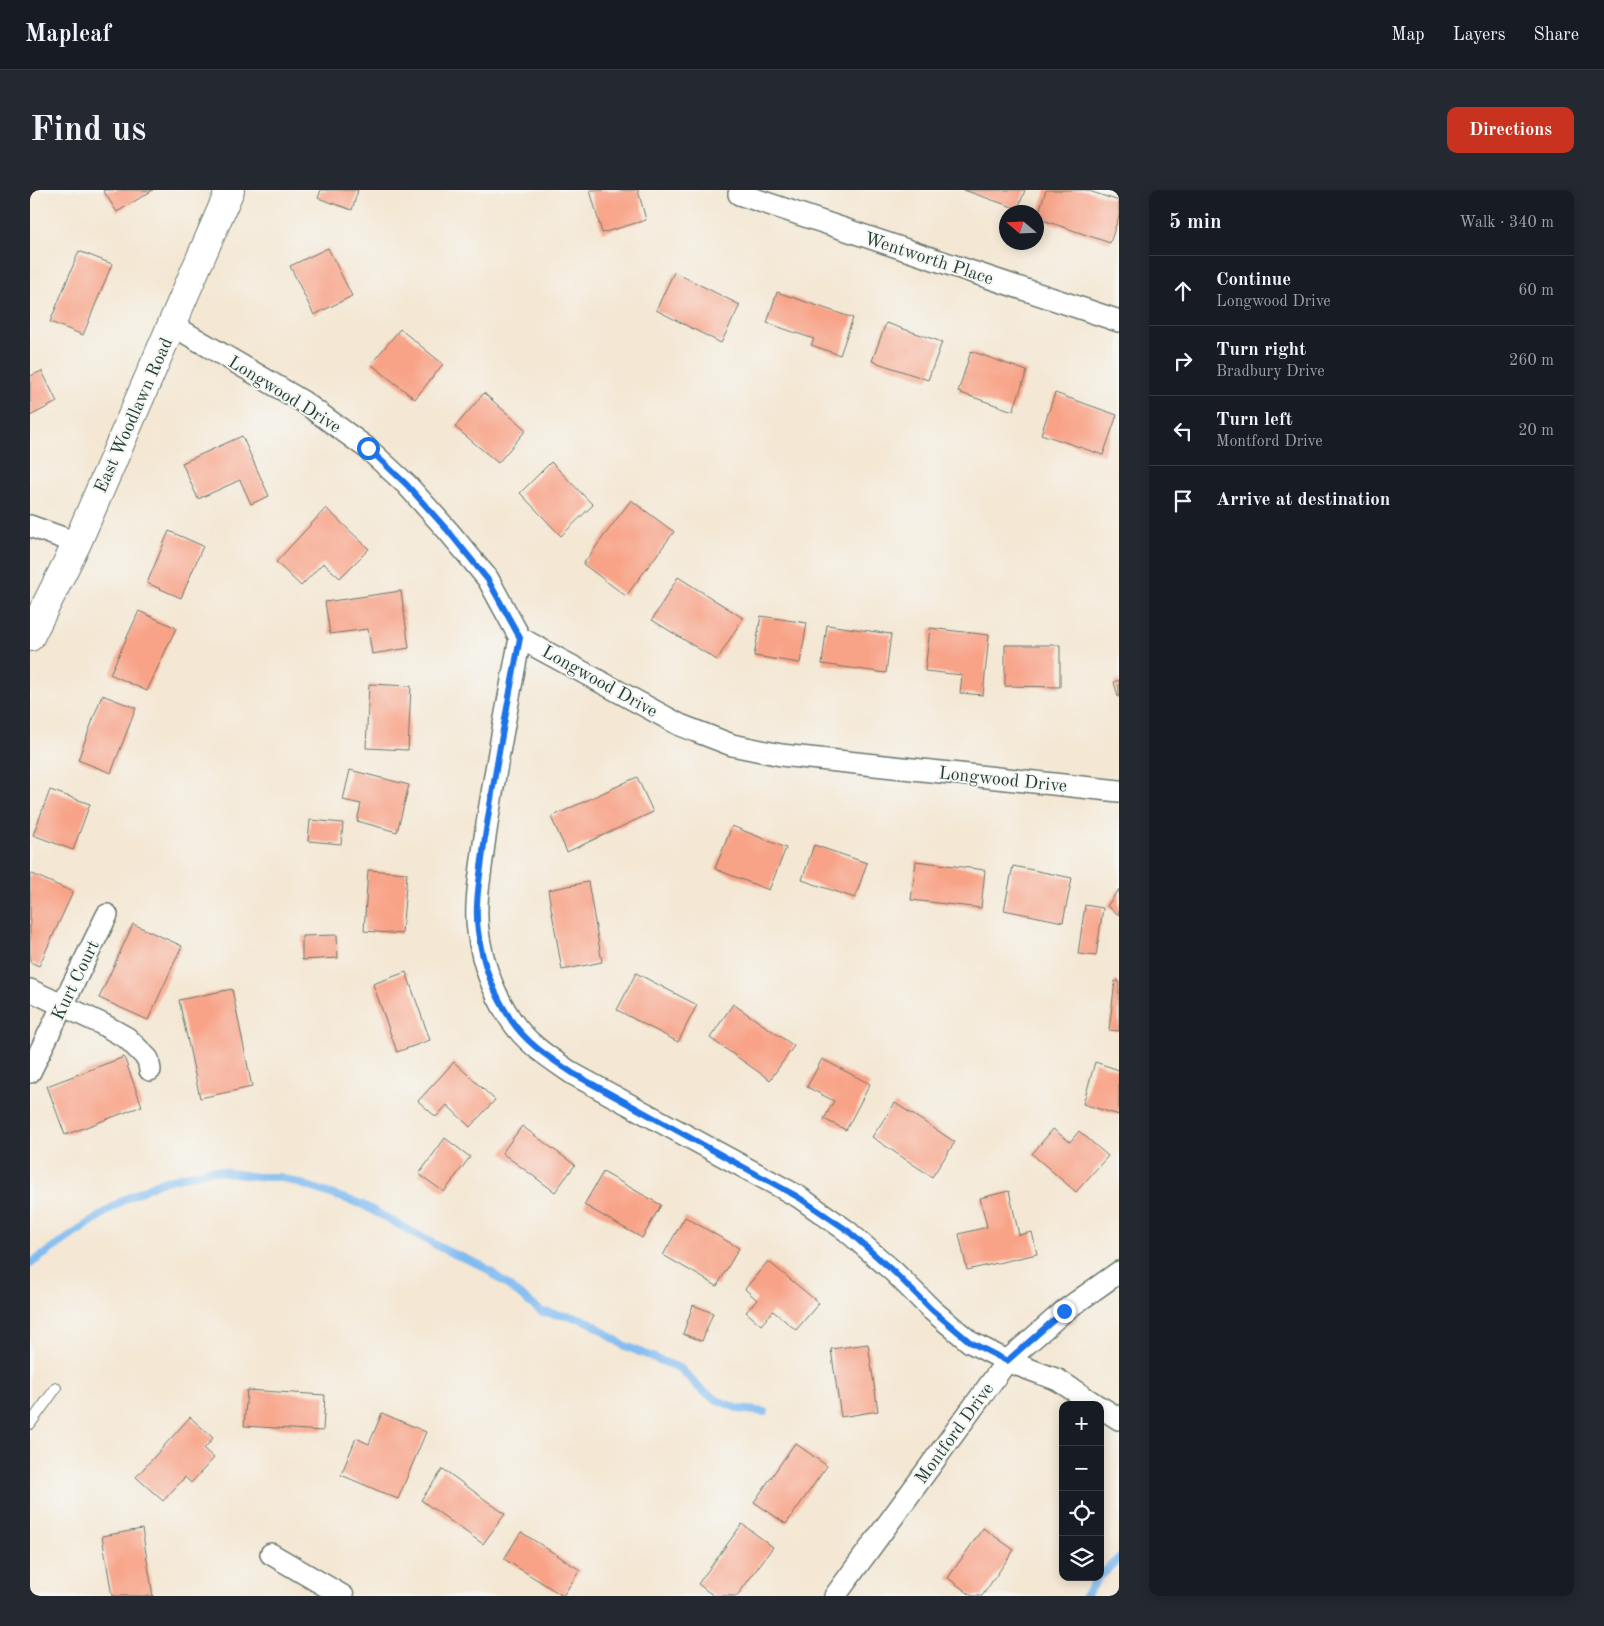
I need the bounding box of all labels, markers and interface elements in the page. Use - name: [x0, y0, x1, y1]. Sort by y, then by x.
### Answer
- text: Mapleaf: [25, 23, 111, 47]
- text: Map: [1391, 26, 1425, 44]
- text: Layers: [1453, 26, 1505, 44]
- text: Share: [1533, 26, 1579, 44]
- button: Directions: [1447, 107, 1574, 153]
- text: Find us: [30, 113, 146, 148]
- north arrow: [999, 205, 1044, 250]
- text: 5 min: [1169, 212, 1222, 233]
- text: Walk · 340 m: [1459, 215, 1554, 231]
- street label: Wentworth Place: [862, 230, 995, 288]
- text: Continue: [1216, 271, 1291, 290]
- icon: ahead: [1169, 277, 1197, 305]
- text: 60 m: [1518, 283, 1554, 299]
- text: Longwood Drive: [1216, 294, 1331, 310]
- street label: East Woodlawn Road: [92, 335, 176, 496]
- text: Turn right: [1216, 341, 1306, 360]
- icon: right: [1169, 347, 1197, 375]
- street label: Longwood Drive: [225, 353, 344, 437]
- text: 260 m: [1509, 353, 1554, 369]
- text: Bradbury Drive: [1216, 364, 1325, 380]
- text: Turn left: [1216, 411, 1293, 430]
- icon: left: [1169, 417, 1197, 445]
- text: 20 m: [1518, 423, 1554, 439]
- text: Montford Drive: [1216, 434, 1323, 450]
- route start: [357, 437, 380, 460]
- icon: arrive: [1169, 487, 1197, 515]
- text: Arrive at destination: [1216, 491, 1390, 510]
- street label: Longwood Drive: [539, 643, 660, 721]
- street label: Longwood Drive: [938, 764, 1068, 796]
- street label: Kurt Court: [49, 938, 103, 1023]
- route end: [1053, 1300, 1076, 1323]
- street label: Montford Drive: [912, 1380, 997, 1487]
- map controls: [1059, 1401, 1104, 1581]
- button: +: [1059, 1401, 1104, 1446]
- button: −: [1059, 1446, 1104, 1491]
- button: locate: [1059, 1491, 1104, 1536]
- button: layers: [1059, 1536, 1104, 1581]

